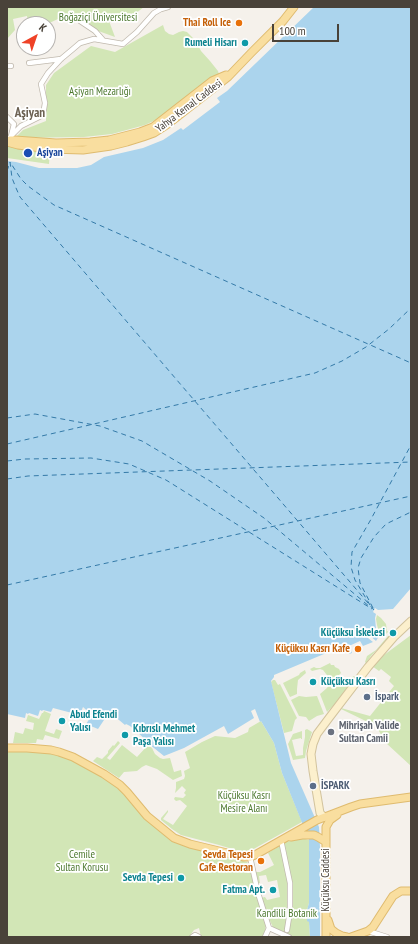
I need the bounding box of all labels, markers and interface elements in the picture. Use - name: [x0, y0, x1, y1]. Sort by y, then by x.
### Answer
- park label: Boğaziçi Üniversitesi: [59, 11, 137, 25]
- north arrow: [16, 16, 56, 56]
- place label: Thai Roll Ice: [183, 16, 231, 30]
- scale bar: [274, 16, 341, 42]
- marker: Thai Roll Ice: [234, 18, 244, 28]
- text: K: [36, 20, 50, 35]
- text: 100 m: [279, 23, 306, 38]
- place label: Rumeli Hisarı: [185, 36, 237, 50]
- marker: Rumeli Hisarı: [240, 38, 250, 48]
- street label: Yahya Kemal Caddesi: [153, 77, 225, 135]
- park label: Aşiyan Mezarlığı: [69, 85, 131, 99]
- district label: Aşiyan: [15, 105, 45, 121]
- place label: Aşiyan: [37, 146, 63, 160]
- marker: Aşiyan: [22, 147, 34, 159]
- place label: Küçüksu İskelesi: [321, 626, 385, 640]
- marker: Küçüksu İskelesi: [388, 628, 398, 638]
- place label: Küçüksu Kasrı Kafe: [275, 642, 350, 656]
- marker: Küçüksu Kasrı Kafe: [353, 644, 363, 654]
- place label: Küçüksu Kasrı: [321, 675, 376, 689]
- marker: Küçüksu Kasrı: [308, 677, 318, 687]
- place label: İspark: [375, 690, 399, 704]
- marker: İspark: [362, 692, 372, 702]
- place label: Abud Efendi Yalısı: [70, 708, 117, 734]
- marker: Abud Efendi Yalısı: [57, 716, 67, 726]
- place label: Mihrişah Valide Sultan Camii: [339, 719, 399, 745]
- place label: Kıbrıslı Mehmet Paşa Yalısı: [133, 722, 195, 748]
- marker: Mihrişah Valide Sultan Camii: [326, 727, 336, 737]
- marker: Kıbrıslı Mehmet Paşa Yalısı: [120, 730, 130, 740]
- place label: İSPARK: [321, 779, 350, 793]
- marker: İSPARK: [308, 781, 318, 791]
- park label: Küçüksu Kasrı Mesire Alanı: [218, 789, 270, 815]
- park label: Cemile Sultan Korusu: [56, 848, 108, 874]
- place label: Sevda Tepesi Cafe Restoran: [199, 848, 253, 874]
- street label: Küçüksu Caddesi: [319, 848, 333, 912]
- marker: Sevda Tepesi Cafe Restoran: [256, 856, 266, 866]
- place label: Sevda Tepesi: [123, 871, 173, 885]
- marker: Sevda Tepesi: [176, 873, 186, 883]
- place label: Fatma Apt.: [223, 883, 265, 897]
- marker: Fatma Apt.: [268, 885, 278, 895]
- park label: Kandilli Botanik: [257, 907, 317, 921]

